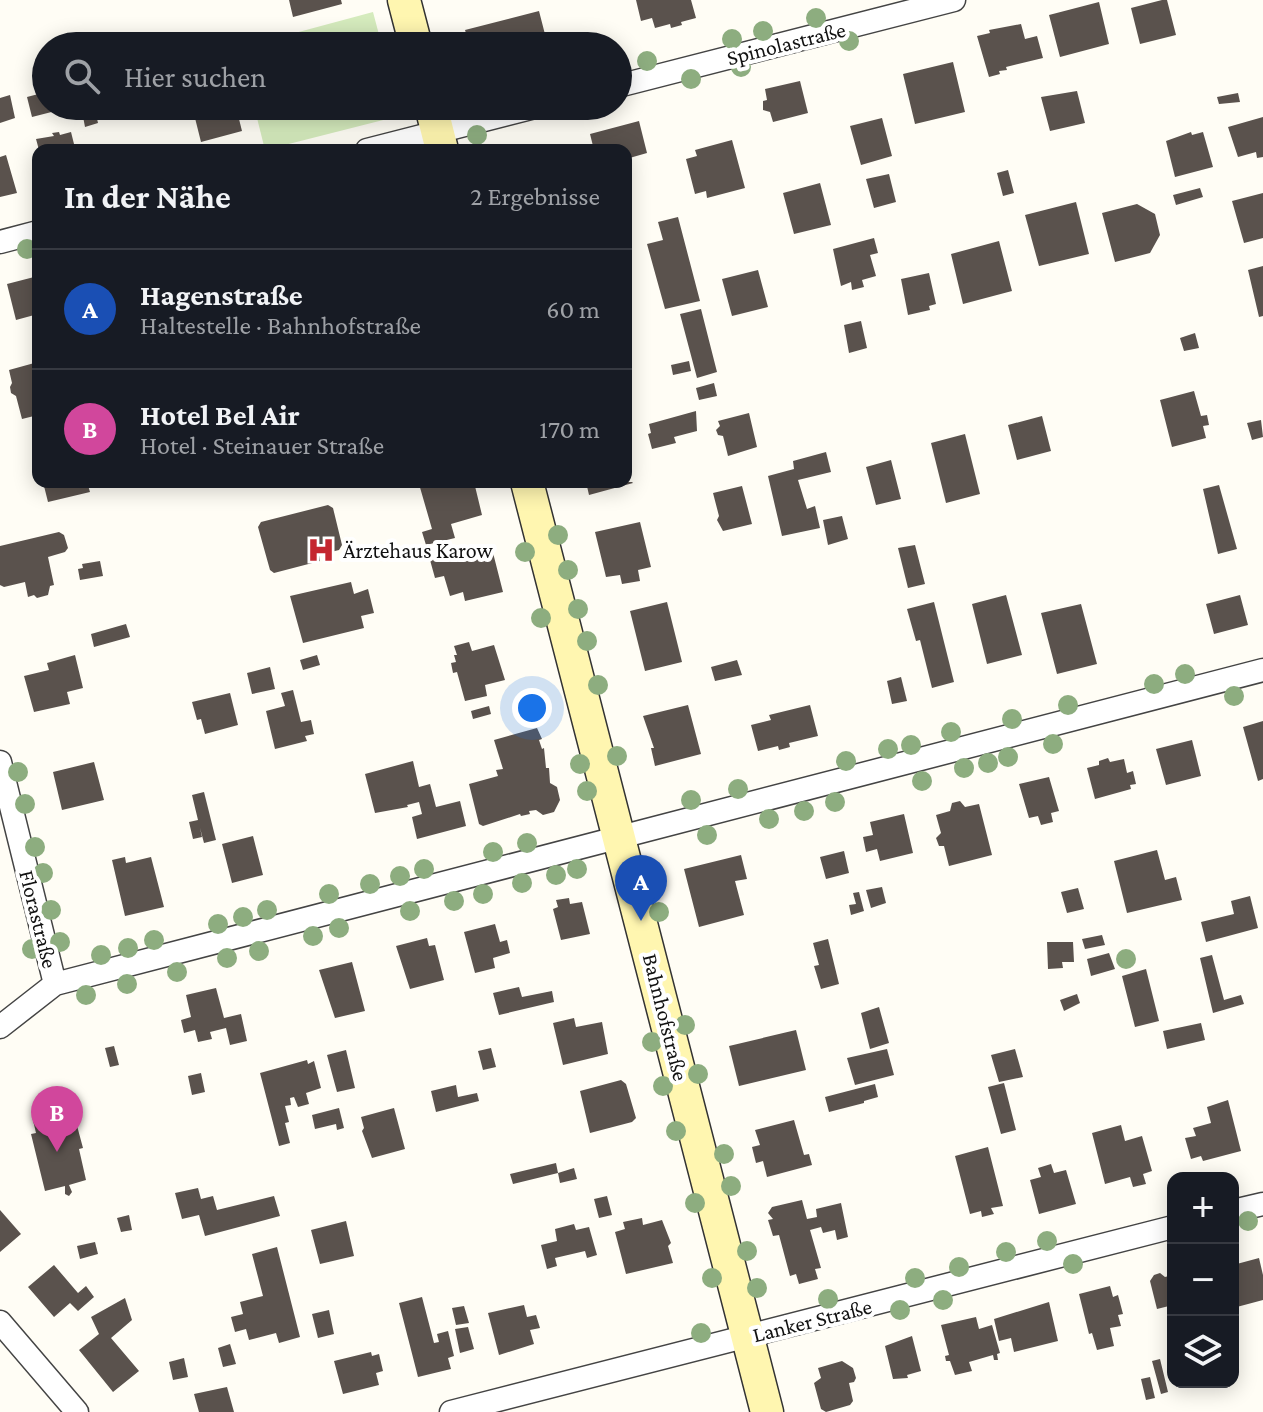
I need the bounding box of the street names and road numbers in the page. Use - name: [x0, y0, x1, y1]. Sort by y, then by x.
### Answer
- street label: Spinolastraße: [724, 17, 848, 70]
- street label: Florastraße: [14, 867, 63, 971]
- street label: Bahnhofstraße: [638, 951, 693, 1083]
- street label: Lanker Straße: [750, 1294, 874, 1347]

